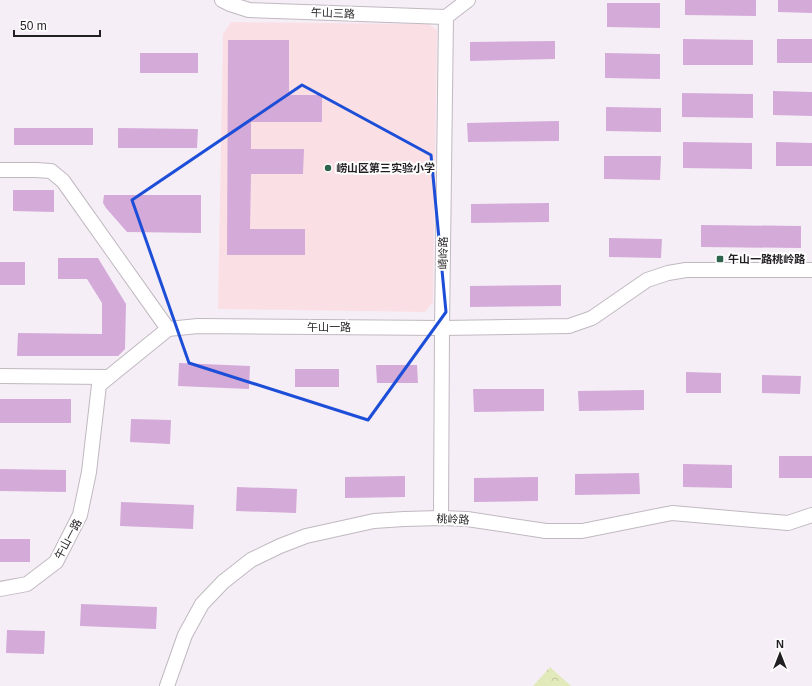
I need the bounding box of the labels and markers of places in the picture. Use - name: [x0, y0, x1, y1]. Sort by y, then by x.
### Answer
- place label: 崂山区第三实验小学: [336, 162, 435, 174]
- marker: 崂山区第三实验小学: [323, 163, 333, 173]
- place label: 午山一路桃岭路: [728, 253, 806, 265]
- marker: 午山一路桃岭路: [715, 254, 725, 264]

